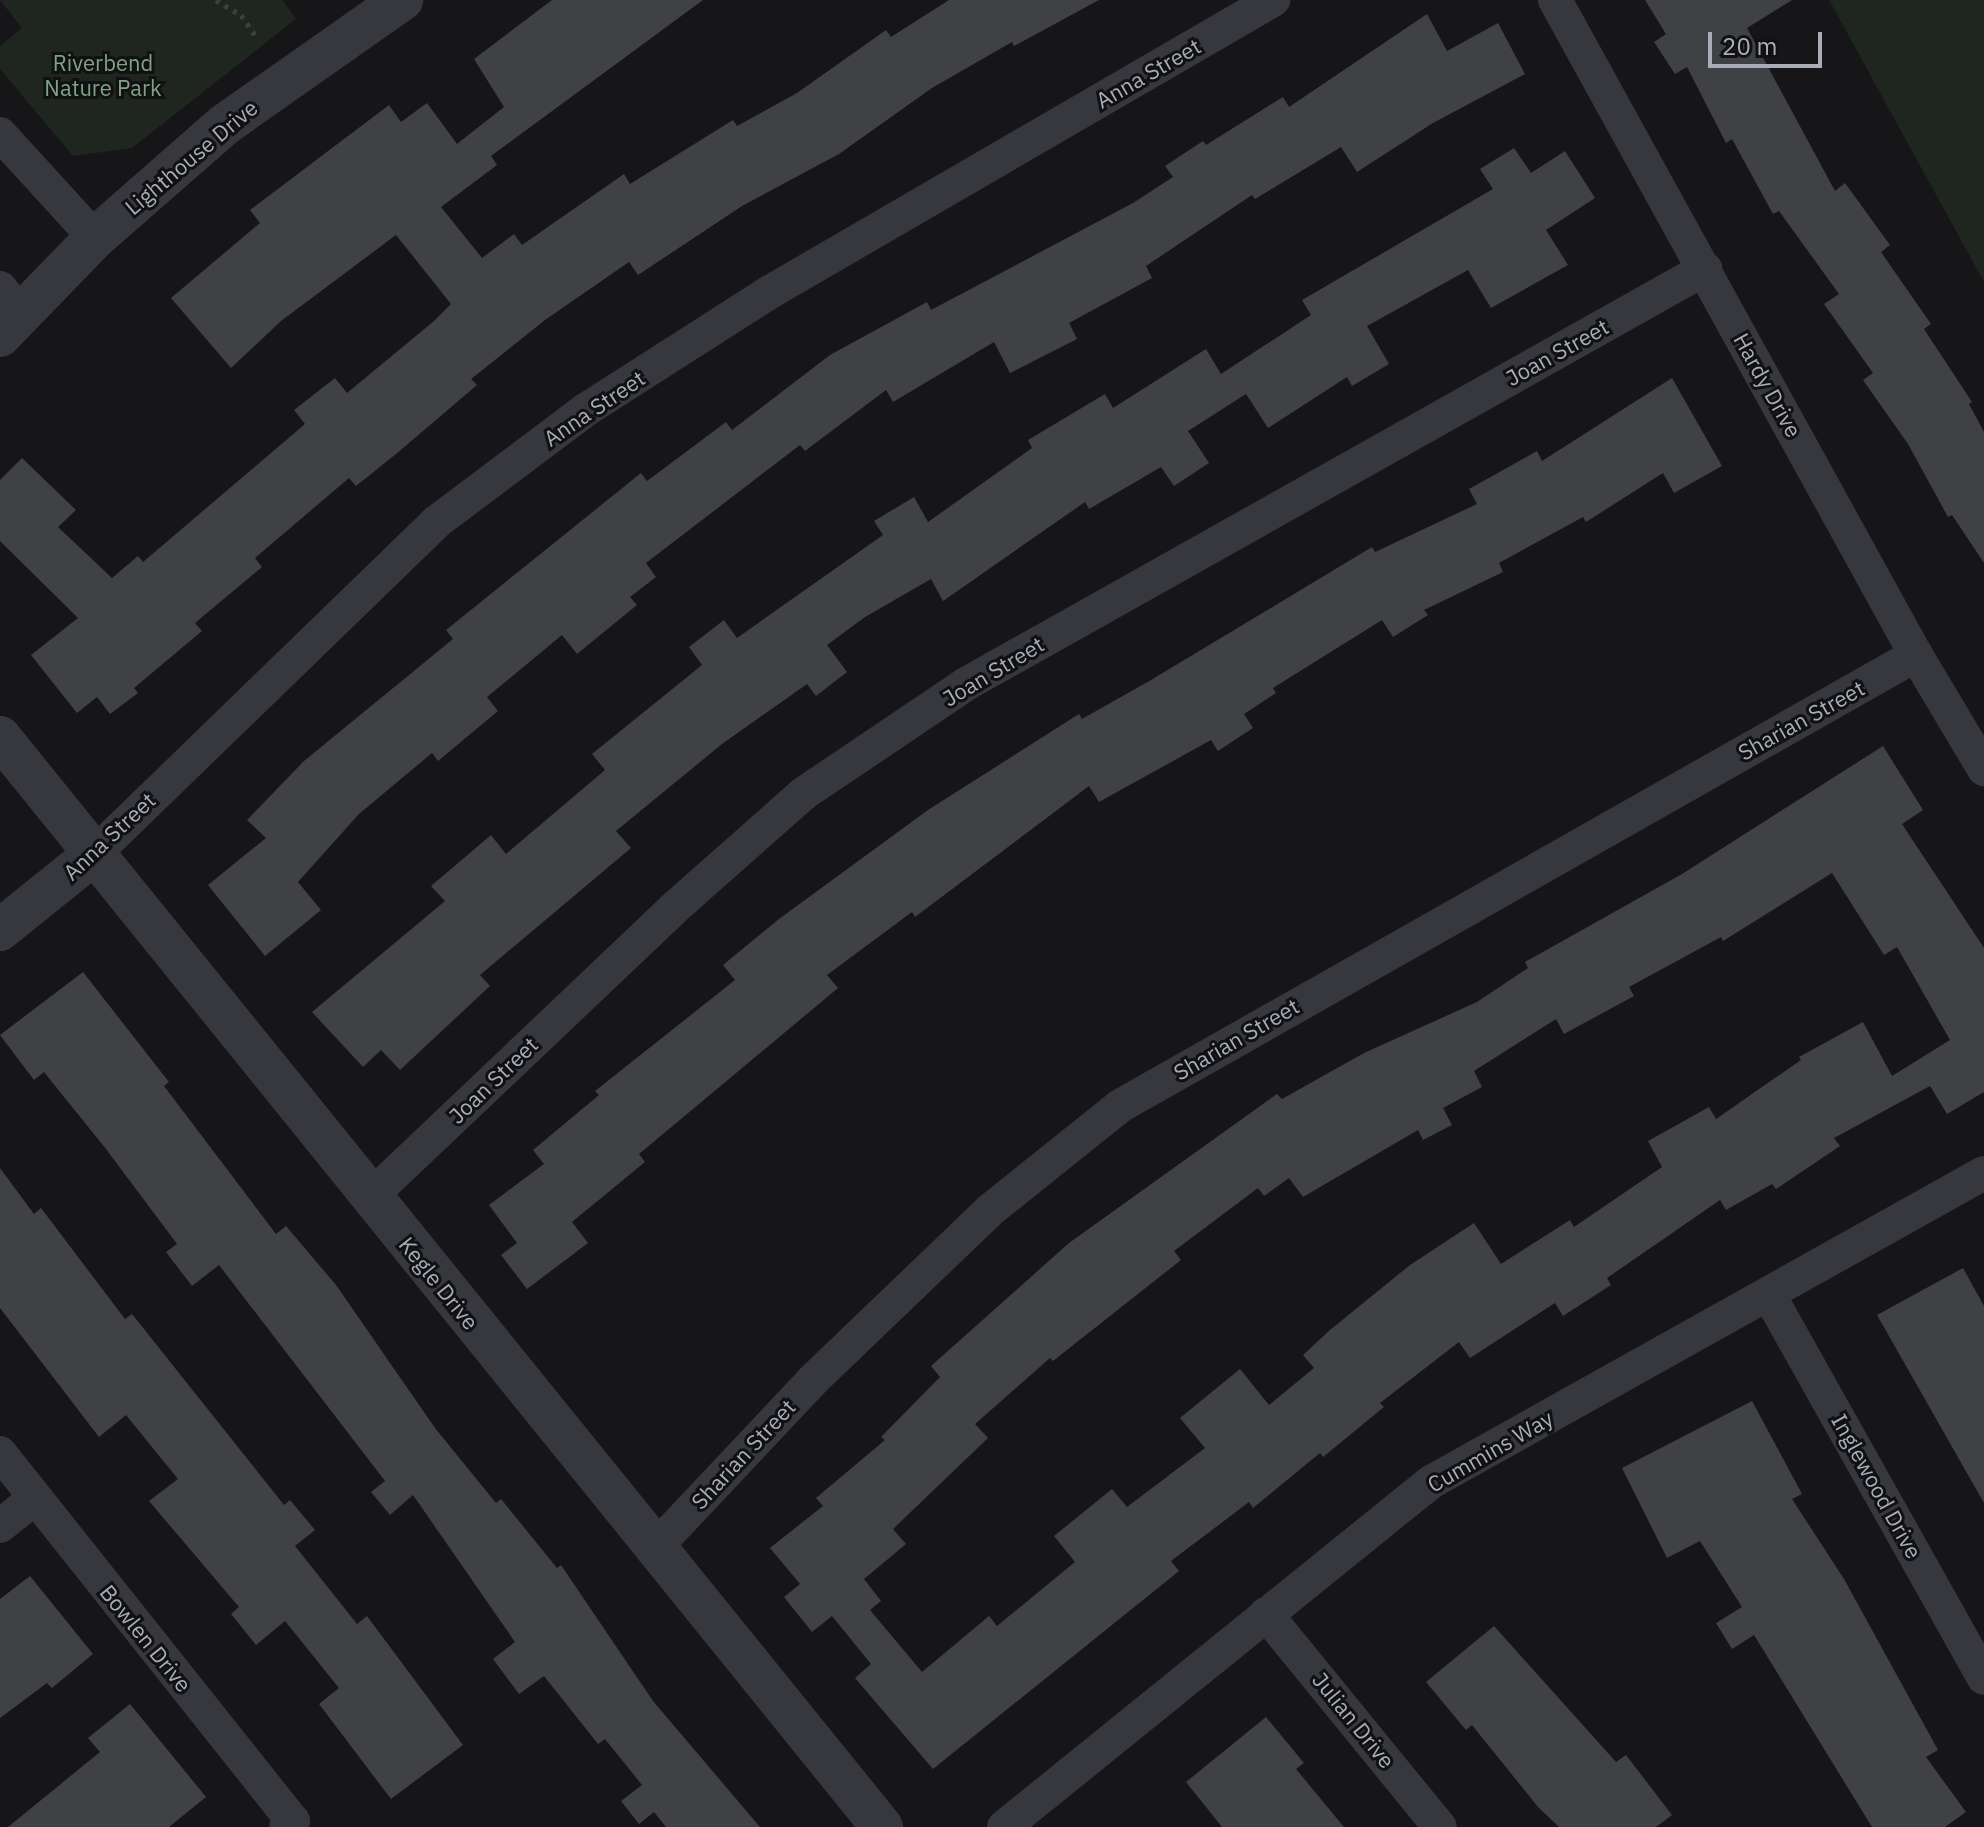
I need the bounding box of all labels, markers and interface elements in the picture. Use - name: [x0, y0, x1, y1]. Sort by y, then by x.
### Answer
- scale bar: [1712, 16, 1826, 66]
- text: 20 m: [1722, 30, 1777, 62]
- street label: Anna Street: [1091, 32, 1205, 114]
- park label: Riverbend Nature Park: [44, 49, 162, 100]
- street label: Lighthouse Drive: [119, 94, 263, 220]
- street label: Joan Street: [1501, 313, 1613, 391]
- street label: Hardy Drive: [1729, 328, 1807, 442]
- street label: Anna Street: [538, 365, 650, 451]
- street label: Joan Street: [938, 631, 1048, 711]
- street label: Sharian Street: [1733, 674, 1869, 766]
- street label: Anna Street: [57, 787, 161, 885]
- street label: Sharian Street: [1169, 992, 1303, 1086]
- street label: Joan Street: [443, 1031, 543, 1129]
- street label: Kegle Drive: [394, 1231, 484, 1335]
- street label: Sharian Street: [685, 1394, 801, 1514]
- street label: Cummins Way: [1423, 1404, 1557, 1498]
- street label: Inglewood Drive: [1826, 1409, 1928, 1563]
- street label: Bowlen Drive: [95, 1579, 197, 1697]
- street label: Julian Drive: [1307, 1667, 1401, 1773]

